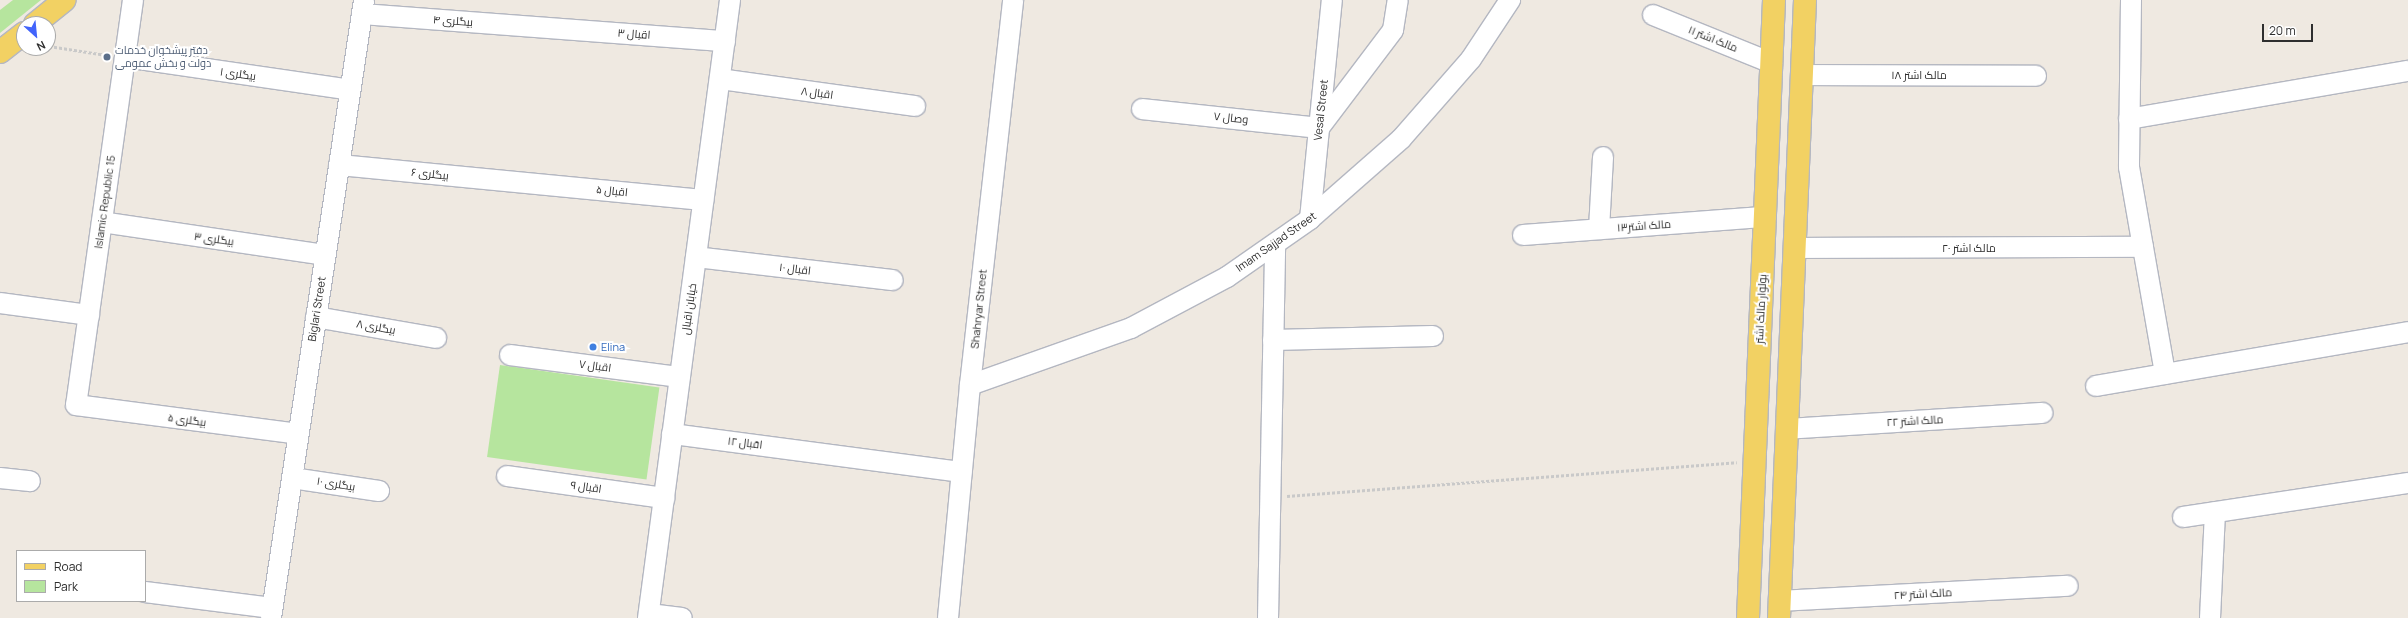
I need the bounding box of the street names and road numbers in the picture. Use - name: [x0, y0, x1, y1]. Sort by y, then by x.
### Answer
- street label: بیگلری ۴: [433, 13, 473, 29]
- street label: مالک اشتر ۱۱: [1686, 23, 1740, 55]
- street label: اقبال ۳: [617, 26, 651, 42]
- street label: بیگلری ۱: [219, 65, 257, 83]
- street label: مالک اشتر ۱۸: [1891, 68, 1947, 82]
- street label: Vesal Street: [1311, 79, 1331, 141]
- street label: اقبال ۸: [800, 84, 834, 102]
- street label: وصال ۷: [1213, 110, 1249, 126]
- street label: Islamic Republic 15: [92, 155, 118, 249]
- street label: بیگلری ۶: [410, 165, 450, 183]
- street label: اقبال ۵: [596, 183, 628, 199]
- street label: Imam Sajjad Street: [1233, 209, 1319, 275]
- street label: مالک اشتر۱۳: [1617, 218, 1671, 234]
- street label: بیگلری ۳: [193, 230, 235, 248]
- street label: مالک اشتر ۲۰: [1942, 241, 1996, 255]
- street label: اقبال ۱۰: [778, 261, 812, 277]
- street label: Shahryar Street: [968, 269, 990, 349]
- street label: بولوار مالک اشتر: [1753, 274, 1769, 344]
- street label: Biglari Street: [305, 276, 329, 342]
- street label: خیابان اقبال: [679, 282, 699, 336]
- street label: بیگلری ۸: [355, 317, 397, 337]
- street label: اقبال ۷: [578, 357, 612, 375]
- street label: بیگلری ۵: [167, 411, 207, 429]
- street label: مالک اشتر ۲۲: [1886, 413, 1944, 429]
- street label: اقبال ۱۲: [727, 434, 763, 452]
- street label: بیگلری ۱۰: [316, 474, 356, 494]
- street label: اقبال ۹: [570, 478, 602, 496]
- street label: مالک اشتر ۲۴: [1893, 586, 1953, 602]

